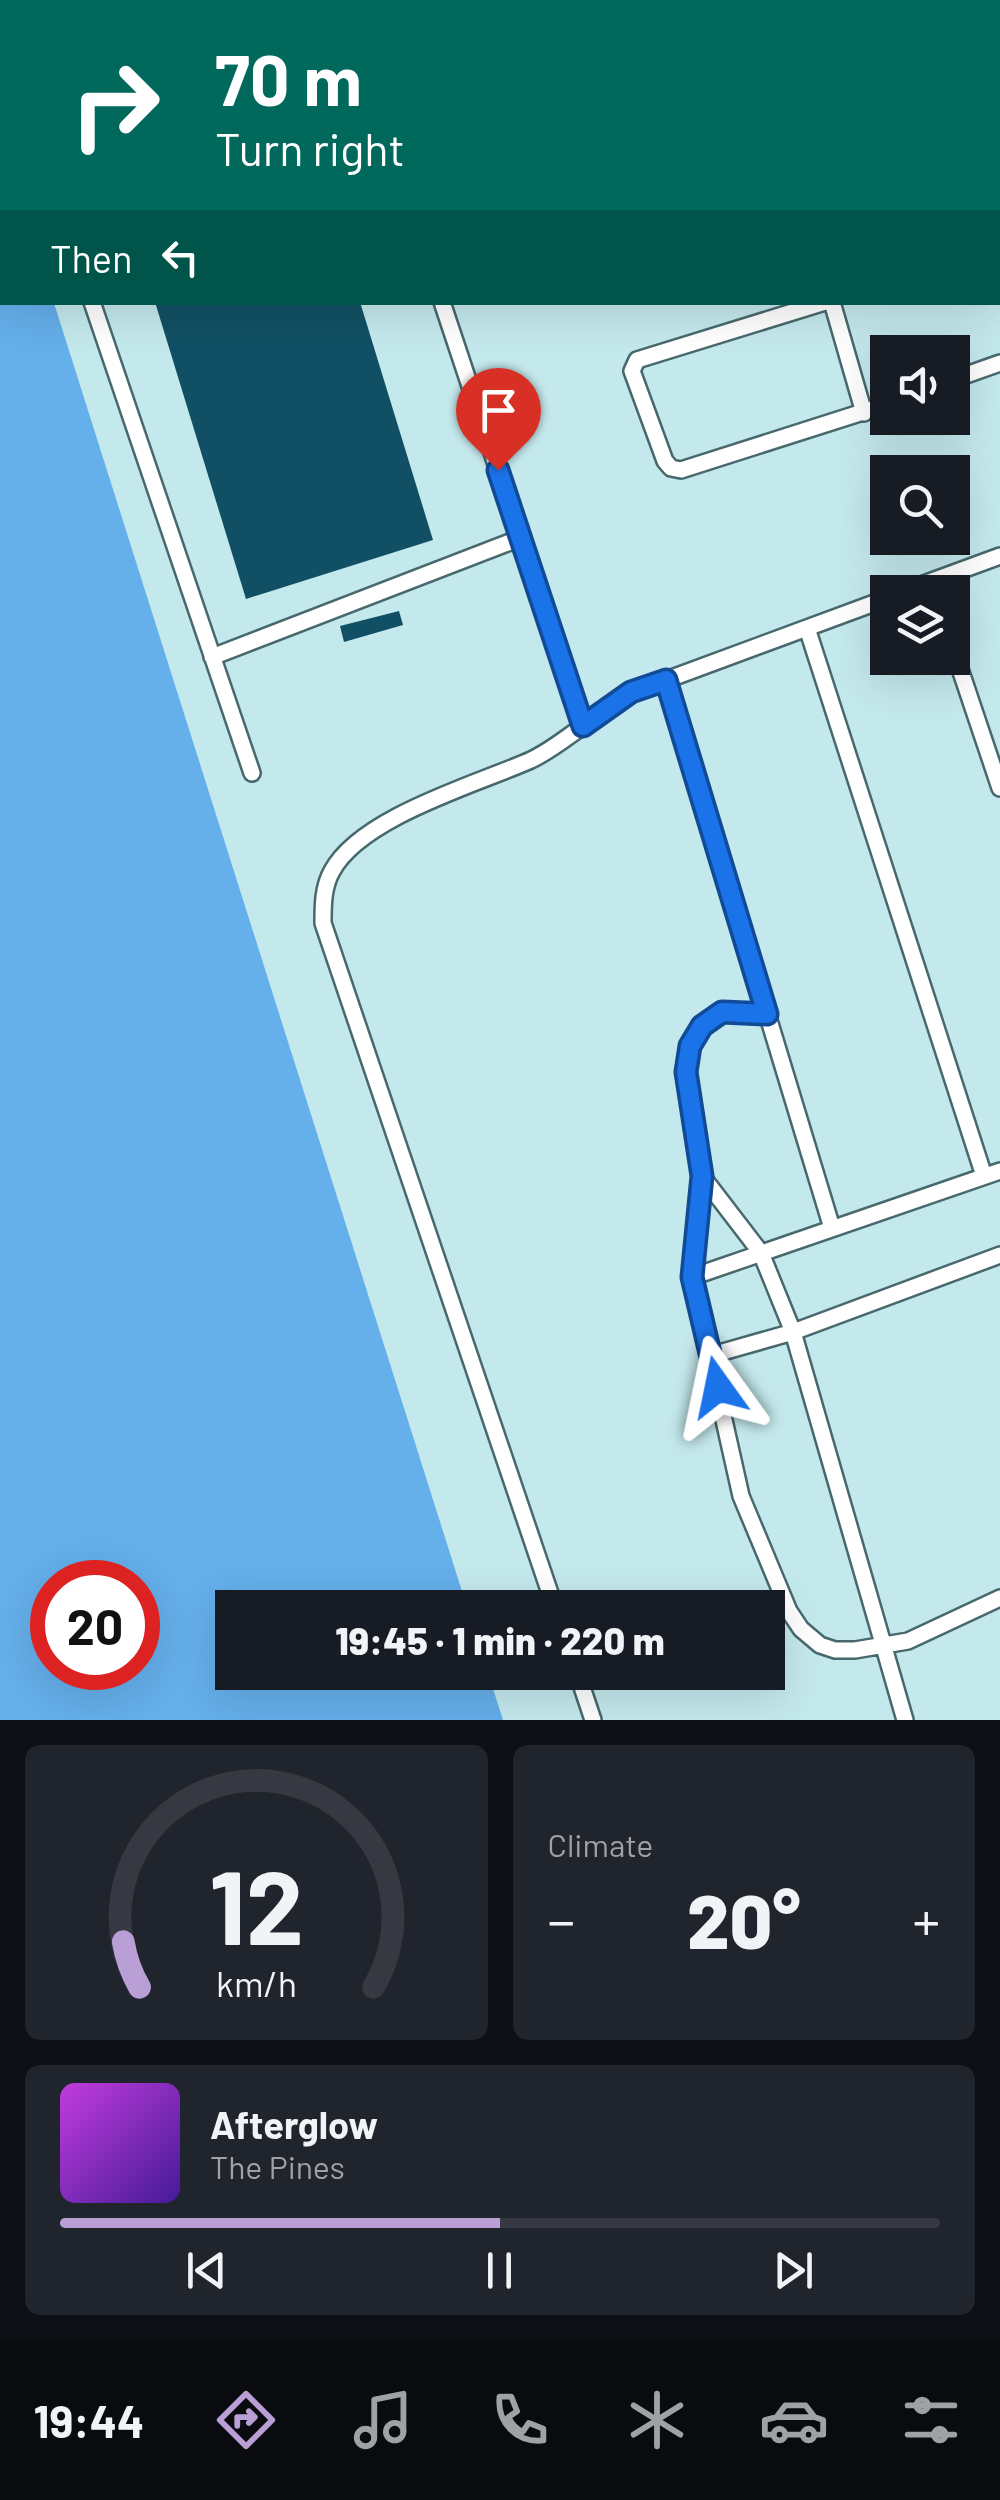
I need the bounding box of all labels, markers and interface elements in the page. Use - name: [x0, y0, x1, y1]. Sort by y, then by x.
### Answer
- text: 70 m: [215, 36, 362, 120]
- icon: right: [50, 40, 180, 170]
- text: Turn right: [215, 121, 405, 175]
- icon: left: [153, 230, 208, 285]
- text: Then: [50, 235, 133, 281]
- map controls: [870, 335, 970, 675]
- button: sound: [870, 335, 970, 435]
- pin: [456, 368, 541, 471]
- icon: arrive: [471, 383, 526, 438]
- button: search: [870, 455, 970, 555]
- button: layers: [870, 575, 970, 675]
- position arrow: [666, 1335, 770, 1439]
- speed limit sign: 20: [30, 1560, 160, 1690]
- text: 19:45 · 1 min · 220 m: [335, 1617, 665, 1663]
- text: Climate: [548, 1825, 653, 1863]
- text: 12: [209, 1841, 304, 1966]
- text: 20°: [687, 1874, 800, 1964]
- text: −: [548, 1886, 575, 1952]
- text: +: [912, 1886, 940, 1952]
- text: km/h: [216, 1961, 297, 2004]
- text: Afterglow: [210, 2101, 378, 2147]
- text: The Pines: [210, 2147, 345, 2185]
- icon: previous: [179, 2243, 234, 2298]
- icon: pause: [472, 2243, 527, 2298]
- icon: next: [766, 2243, 821, 2298]
- icon: directions: [211, 2385, 281, 2455]
- icon: music: [348, 2385, 418, 2455]
- icon: phone: [485, 2385, 555, 2455]
- icon: climate: [622, 2385, 692, 2455]
- icon: car: [759, 2385, 829, 2455]
- icon: filters: [896, 2385, 966, 2455]
- text: 19:44: [34, 2393, 144, 2447]

